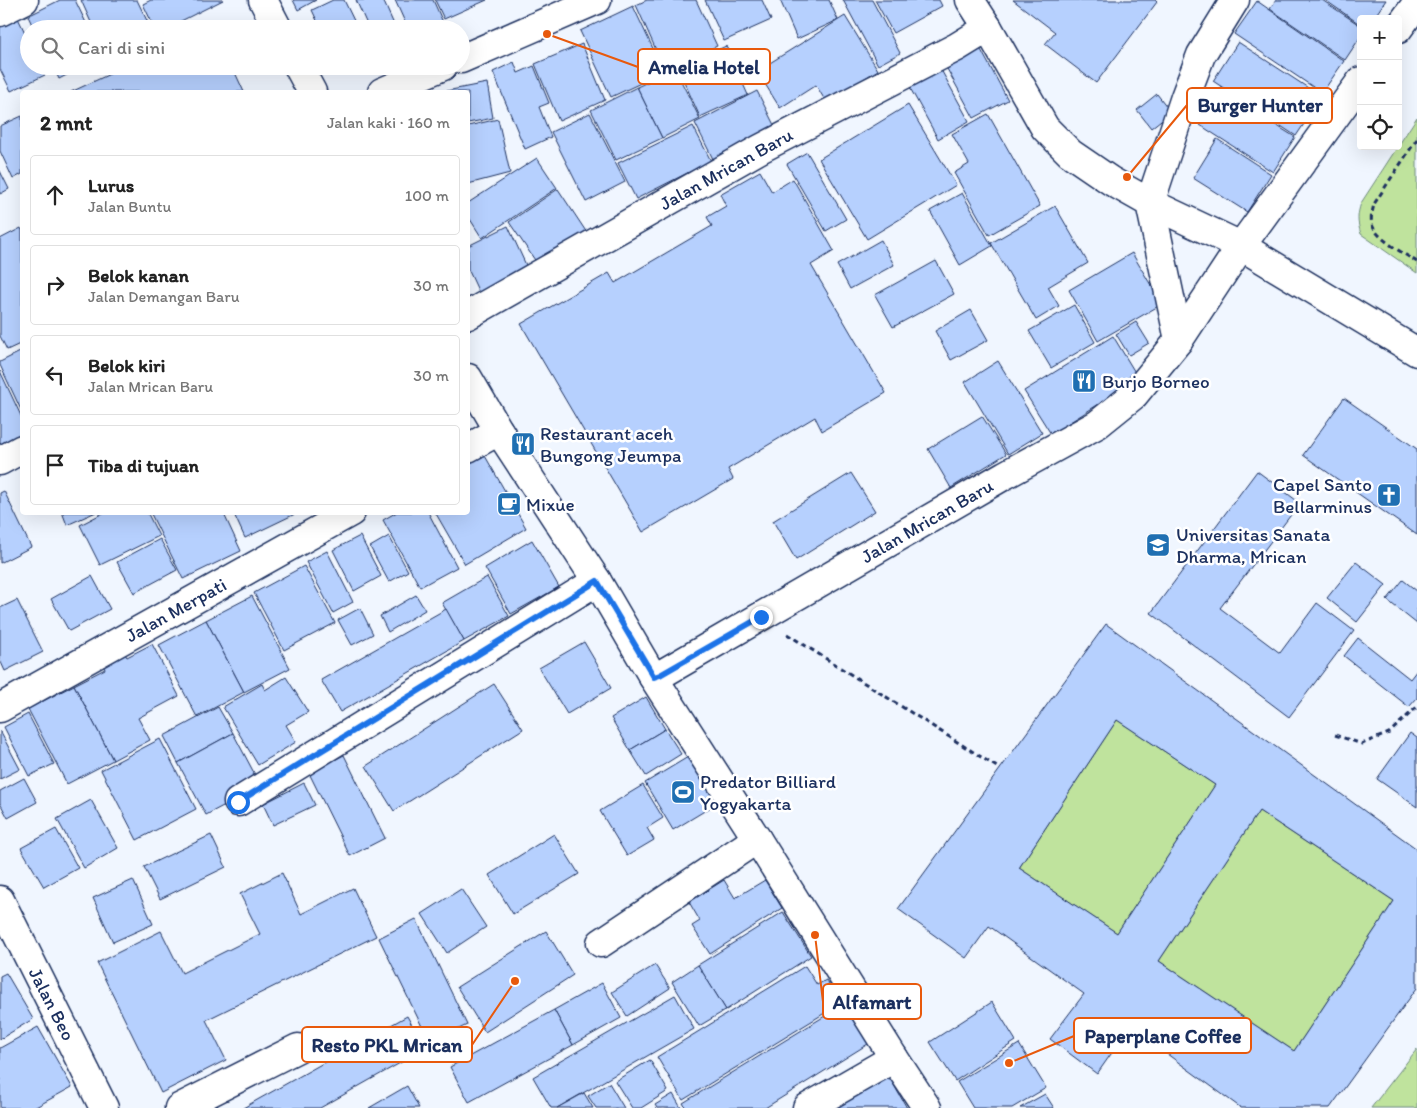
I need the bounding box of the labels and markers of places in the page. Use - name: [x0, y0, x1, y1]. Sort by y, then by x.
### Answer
- callout: Amelia Hotel: [638, 49, 770, 84]
- callout: Burger Hunter: [1187, 88, 1332, 123]
- restaurant icon: Burjo Borneo: [1071, 368, 1097, 394]
- place label: Burjo Borneo: [1102, 370, 1210, 393]
- place label: Restaurant aceh Bungong Jeumpa: [540, 422, 681, 467]
- restaurant icon: Restaurant aceh Bungong Jeumpa: [510, 431, 536, 457]
- place label: Capel Santo Bellarminus: [1273, 473, 1372, 518]
- church icon: Capel Santo Bellarminus: [1376, 482, 1402, 508]
- cafe icon: Mixue: [496, 491, 522, 517]
- place label: Mixue: [526, 493, 575, 516]
- place label: Universitas Sanata Dharma, Mrican: [1176, 523, 1330, 568]
- school or university icon: Universitas Sanata Dharma, Mrican: [1145, 532, 1171, 558]
- place label: Predator Billiard Yogyakarta: [700, 770, 836, 815]
- sports icon: Predator Billiard Yogyakarta: [670, 779, 696, 805]
- callout: Alfamart: [823, 984, 921, 1019]
- callout: Paperplane Coffee: [1074, 1018, 1251, 1053]
- callout: Resto PKL Mrican: [302, 1027, 472, 1062]

